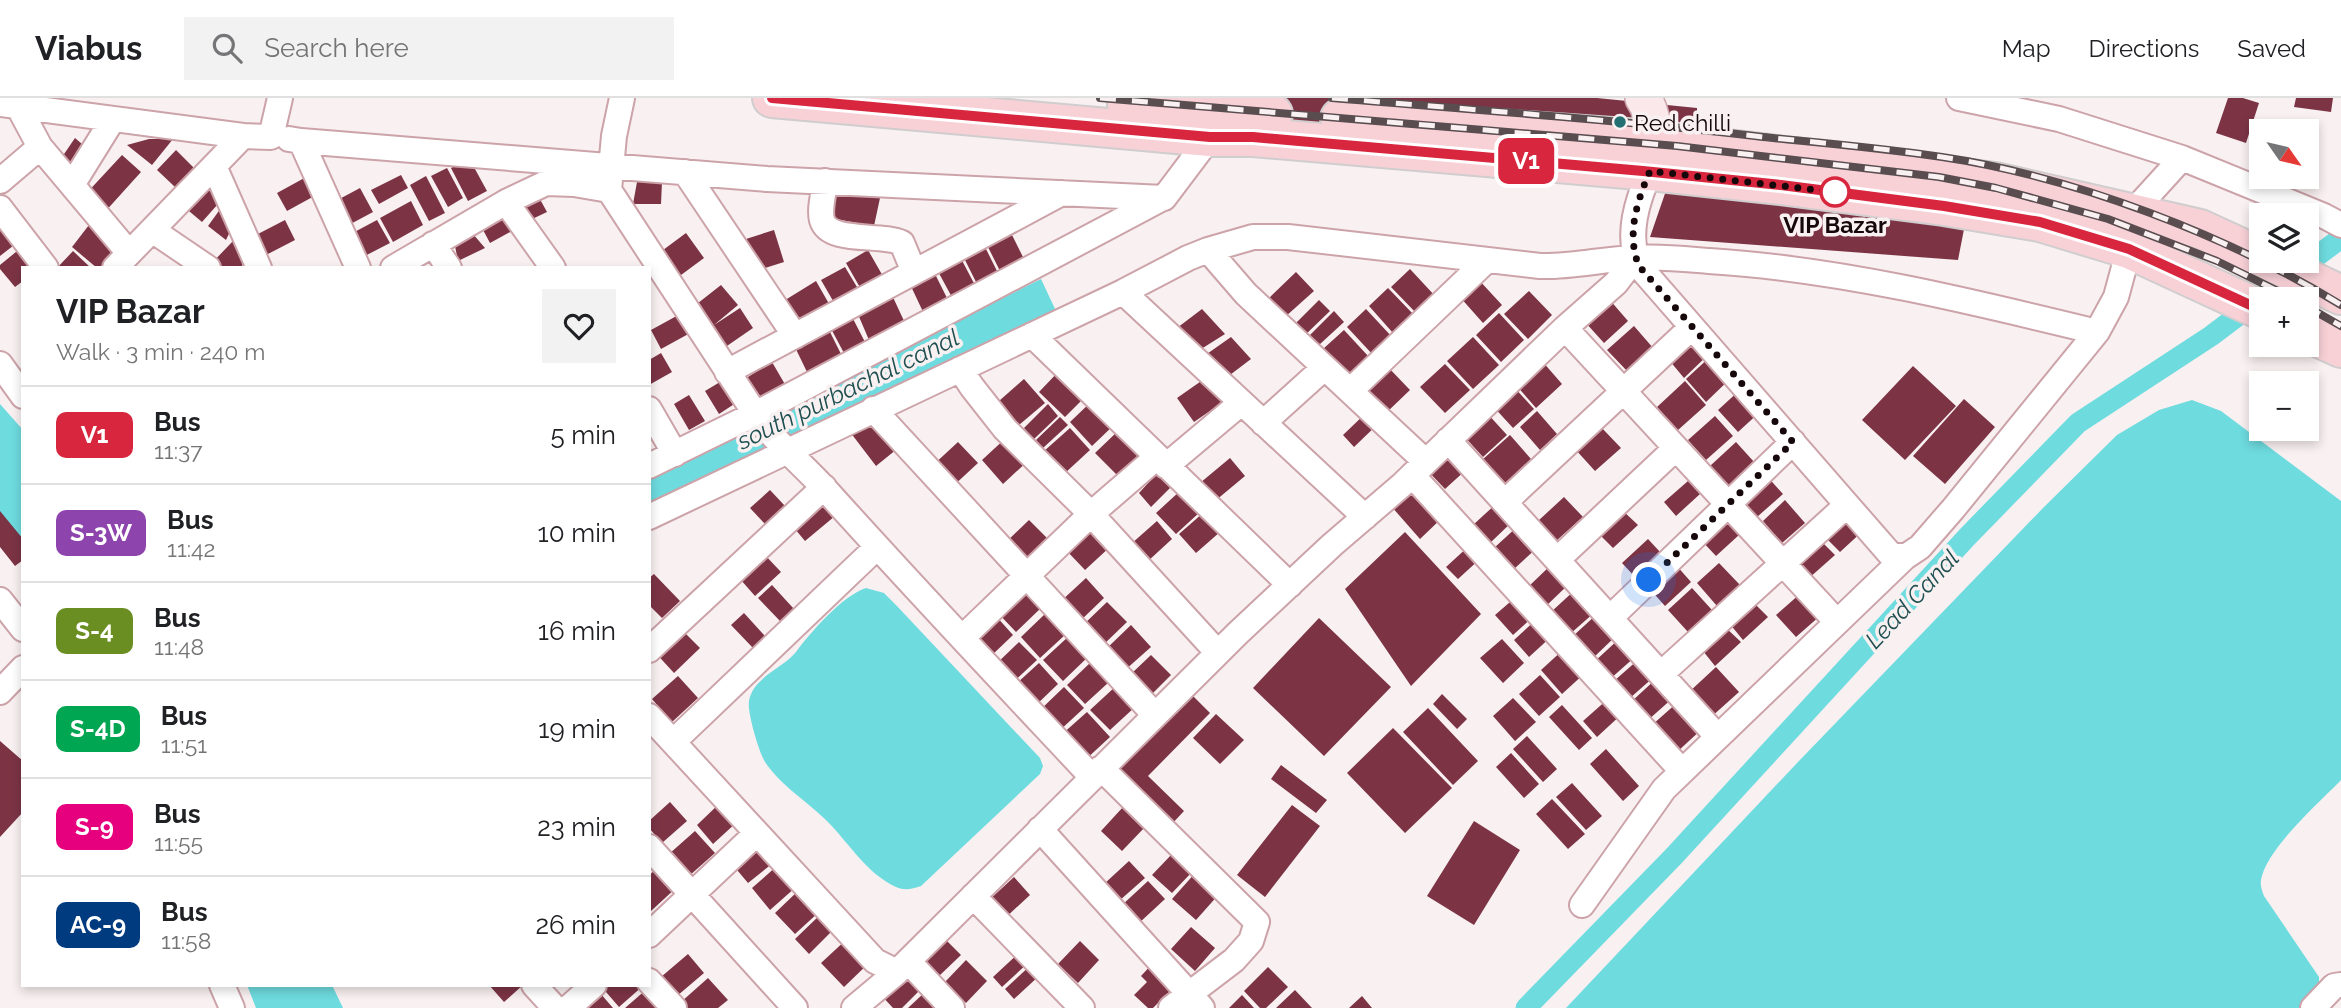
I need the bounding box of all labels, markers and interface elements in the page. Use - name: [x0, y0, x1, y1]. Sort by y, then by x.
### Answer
- search box: [184, 17, 674, 80]
- text: Viabus: [35, 29, 142, 68]
- icon: search: [208, 29, 246, 67]
- text: Search here: [264, 33, 409, 63]
- text: Map: [2002, 34, 2051, 63]
- text: Directions: [2089, 34, 2199, 63]
- text: Saved: [2237, 34, 2306, 63]
- place label: Red chilli: [1634, 109, 1731, 136]
- marker: Red chilli: [1612, 114, 1628, 130]
- north arrow: [2249, 119, 2319, 189]
- map controls: [2249, 119, 2319, 441]
- line badge: V1: [1494, 138, 1558, 184]
- text: V1: [1512, 146, 1540, 175]
- marker: VIP Bazar: [1820, 177, 1850, 207]
- button: layers: [2249, 203, 2319, 273]
- place label: VIP Bazar: [1783, 211, 1887, 238]
- button: +: [2249, 287, 2319, 357]
- button: heart: [542, 289, 616, 363]
- text: VIP Bazar: [56, 292, 205, 331]
- water label: south purbachal canal: [731, 323, 964, 456]
- text: Walk · 3 min · 240 m: [56, 338, 265, 365]
- button: −: [2249, 371, 2319, 441]
- text: Bus: [154, 407, 201, 437]
- text: V1: [81, 420, 108, 449]
- text: 5 min: [550, 420, 616, 450]
- text: 11:37: [154, 437, 202, 464]
- text: Bus: [167, 505, 214, 535]
- text: S-3W: [70, 518, 132, 547]
- text: 10 min: [538, 518, 616, 548]
- text: 11:42: [167, 535, 216, 562]
- water label: Lead Canal: [1859, 544, 1965, 654]
- your location: [1631, 562, 1666, 597]
- text: Bus: [154, 603, 201, 633]
- text: S-4: [75, 616, 114, 645]
- text: 16 min: [538, 616, 616, 646]
- text: 11:48: [154, 633, 204, 660]
- text: Bus: [161, 701, 207, 731]
- text: S-4D: [70, 714, 126, 743]
- text: 19 min: [538, 714, 616, 744]
- text: 11:51: [161, 731, 207, 758]
- text: Bus: [154, 799, 201, 829]
- text: S-9: [75, 812, 114, 841]
- text: 23 min: [537, 812, 616, 842]
- text: 11:55: [154, 829, 203, 856]
- text: Bus: [161, 897, 208, 927]
- text: AC-9: [70, 910, 126, 939]
- text: 26 min: [535, 910, 616, 940]
- text: 11:58: [161, 927, 211, 954]

